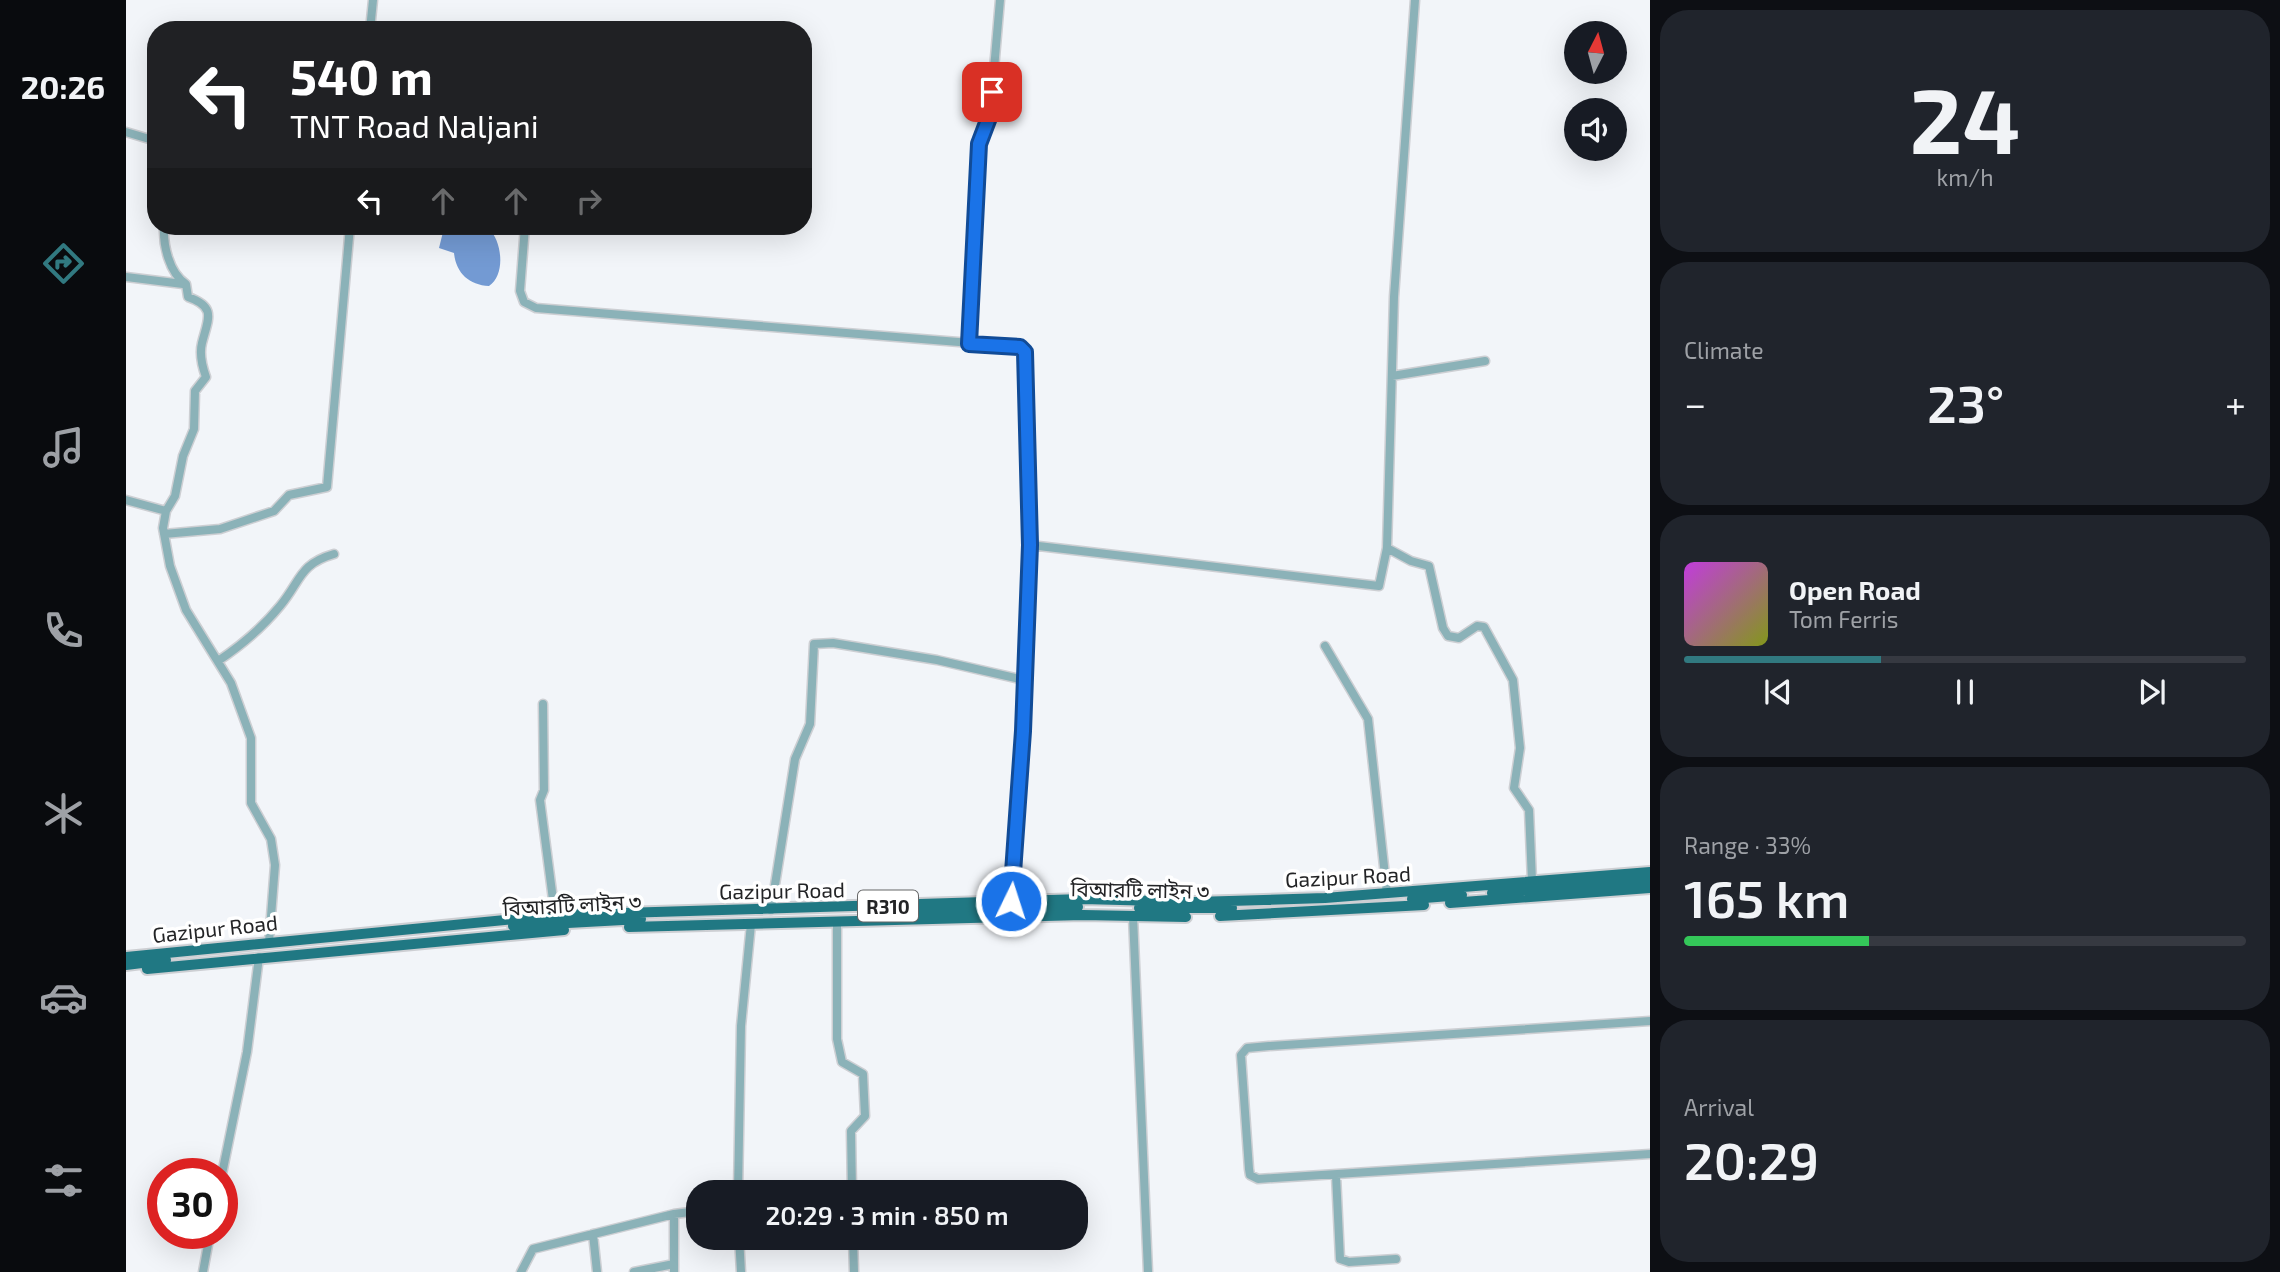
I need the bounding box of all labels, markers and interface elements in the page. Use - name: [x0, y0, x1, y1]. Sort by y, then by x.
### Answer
- north arrow: [1564, 21, 1628, 84]
- map controls: [1564, 21, 1627, 161]
- text: 540 m: [290, 46, 433, 105]
- icon: left: [175, 49, 266, 140]
- pin: [962, 62, 1022, 122]
- text: 24: [1910, 63, 2020, 172]
- text: 20:26: [21, 67, 105, 105]
- icon: arrive: [973, 73, 1011, 111]
- button: sound: [1564, 98, 1627, 161]
- text: TNT Road Naljani: [290, 106, 539, 144]
- text: km/h: [1936, 163, 1994, 191]
- icon: left: [351, 182, 389, 220]
- icon: ahead: [424, 182, 462, 220]
- icon: ahead: [497, 182, 535, 220]
- icon: right: [570, 182, 608, 220]
- icon: directions: [39, 239, 88, 288]
- text: Climate: [1684, 336, 1764, 364]
- text: 23°: [1927, 371, 2004, 433]
- text: −: [1684, 380, 1706, 426]
- text: +: [2225, 380, 2246, 426]
- icon: music: [39, 423, 88, 472]
- text: Open Road: [1789, 574, 1921, 605]
- text: Tom Ferris: [1789, 605, 1898, 633]
- icon: phone: [39, 606, 88, 655]
- icon: previous: [1759, 673, 1797, 711]
- icon: pause: [1946, 673, 1984, 711]
- icon: next: [2133, 673, 2171, 711]
- icon: climate: [39, 789, 88, 838]
- text: Range · 33%: [1684, 831, 1811, 859]
- street label: Gazipur Road: [1285, 860, 1411, 892]
- position arrow: [974, 864, 1048, 938]
- text: 165 km: [1684, 866, 1849, 928]
- street label: বিআরটি লাইন ৩: [1069, 875, 1210, 903]
- street label: Gazipur Road: [719, 876, 845, 904]
- street label: বিআরটি লাইন ৩: [501, 888, 642, 920]
- road number: R310: [858, 890, 918, 922]
- street label: Gazipur Road: [151, 909, 279, 947]
- icon: car: [39, 973, 88, 1022]
- text: Arrival: [1684, 1093, 1754, 1121]
- text: 20:29: [1684, 1128, 1819, 1190]
- icon: filters: [39, 1156, 88, 1205]
- speed limit sign: 30: [147, 1158, 238, 1249]
- text: 20:29 · 3 min · 850 m: [765, 1199, 1009, 1230]

